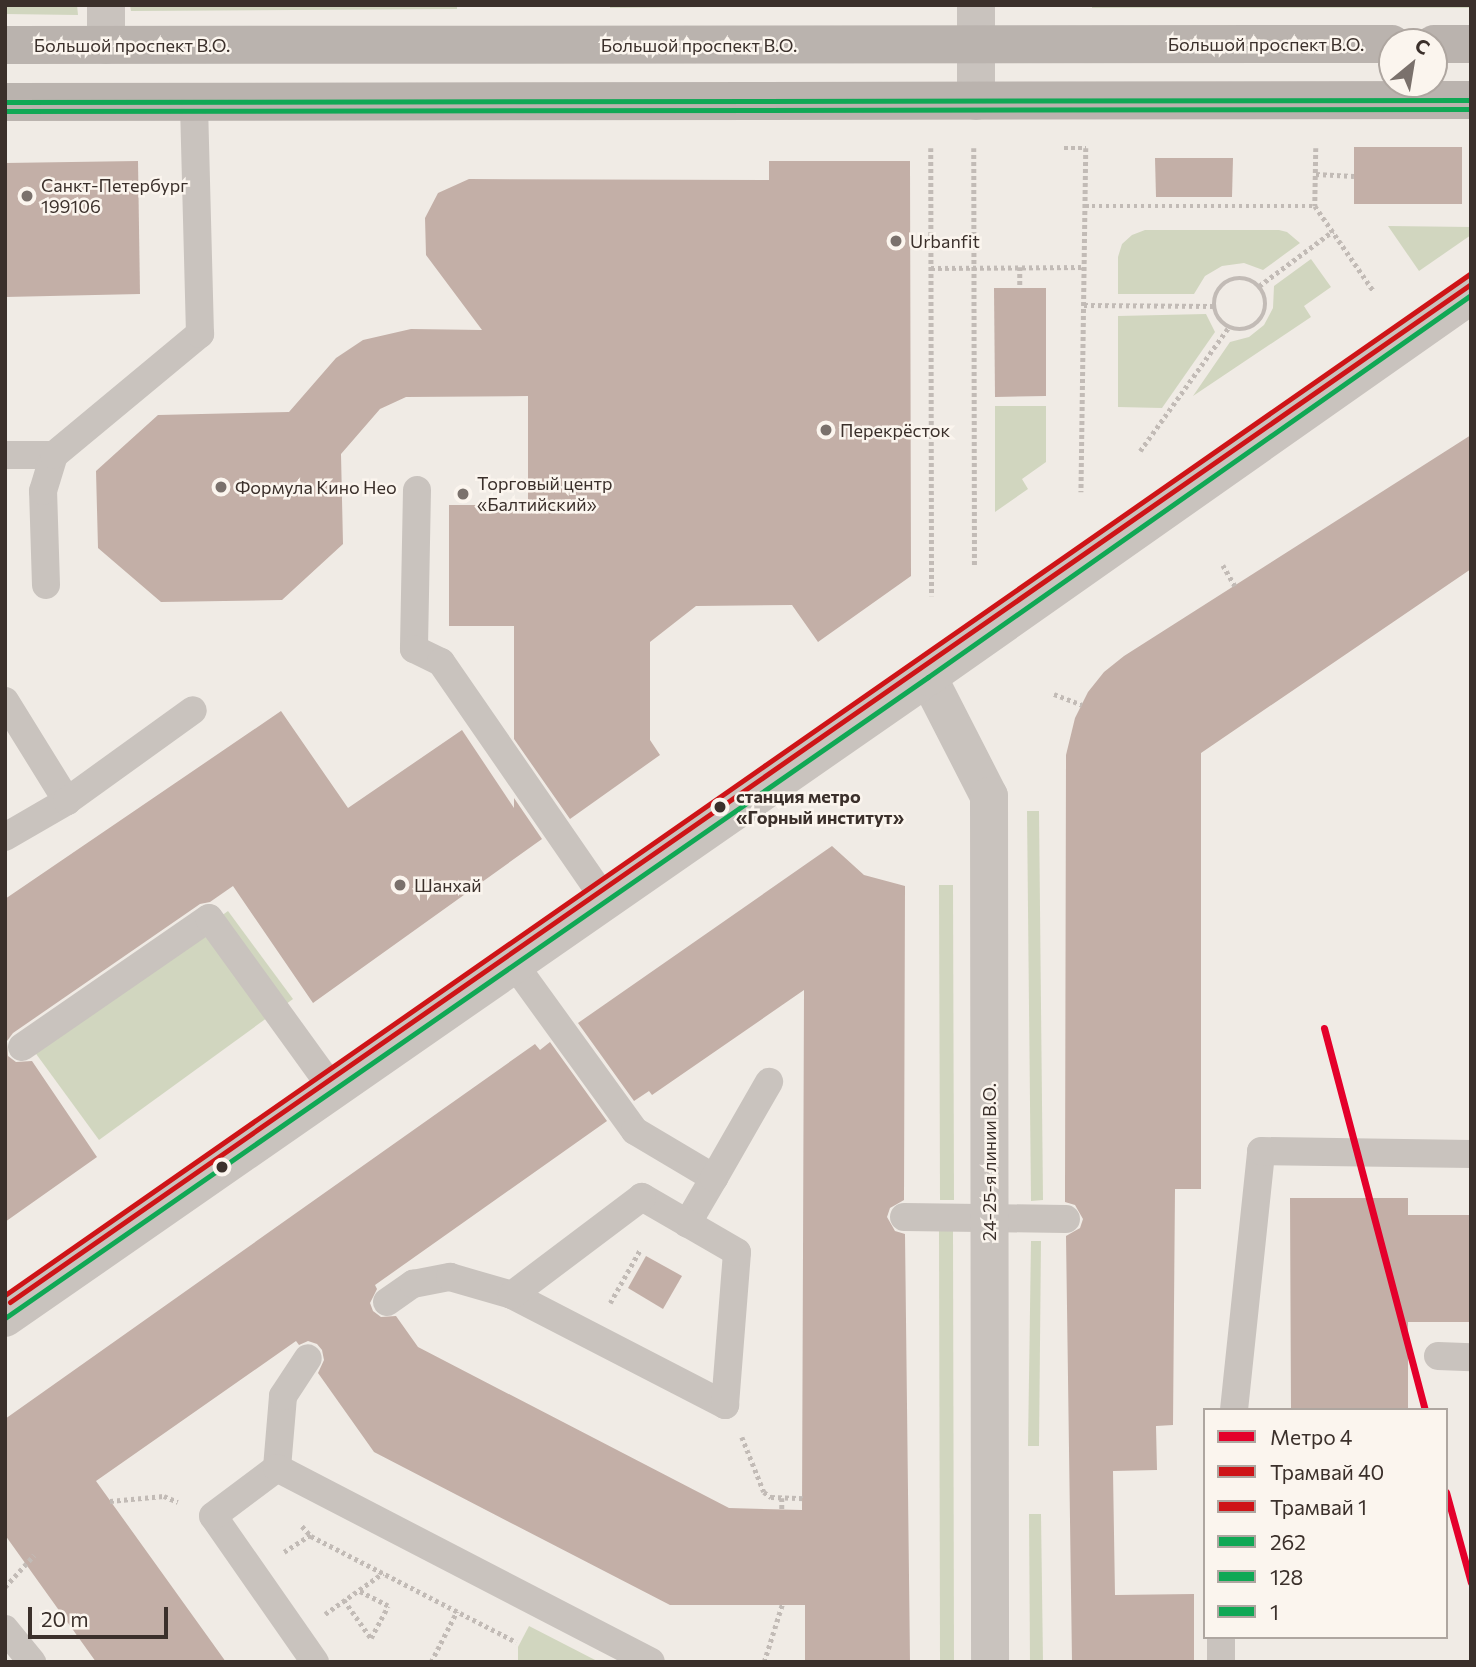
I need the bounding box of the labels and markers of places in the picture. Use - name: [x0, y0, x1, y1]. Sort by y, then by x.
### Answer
- place label: Санкт-Петербург 199106: [41, 175, 188, 218]
- marker: Санкт-Петербург 199106: [19, 188, 35, 204]
- place label: Urbanfit: [910, 230, 980, 252]
- marker: Urbanfit: [888, 233, 904, 249]
- place label: Перекрёсток: [840, 419, 950, 441]
- marker: Перекрёсток: [818, 422, 834, 438]
- place label: Торговый центр «Балтийский»: [477, 473, 613, 516]
- place label: Формула Кино Нео: [235, 476, 397, 498]
- marker: Формула Кино Нео: [213, 479, 229, 495]
- marker: Торговый центр «Балтийский»: [455, 486, 471, 502]
- place label: станция метро «Горный институт»: [736, 786, 904, 828]
- marker: станция метро «Горный институт»: [710, 797, 730, 817]
- place label: Шанхай: [414, 874, 482, 896]
- marker: Шанхай: [392, 877, 408, 893]
- unlabelled marker: [215, 1160, 229, 1174]

